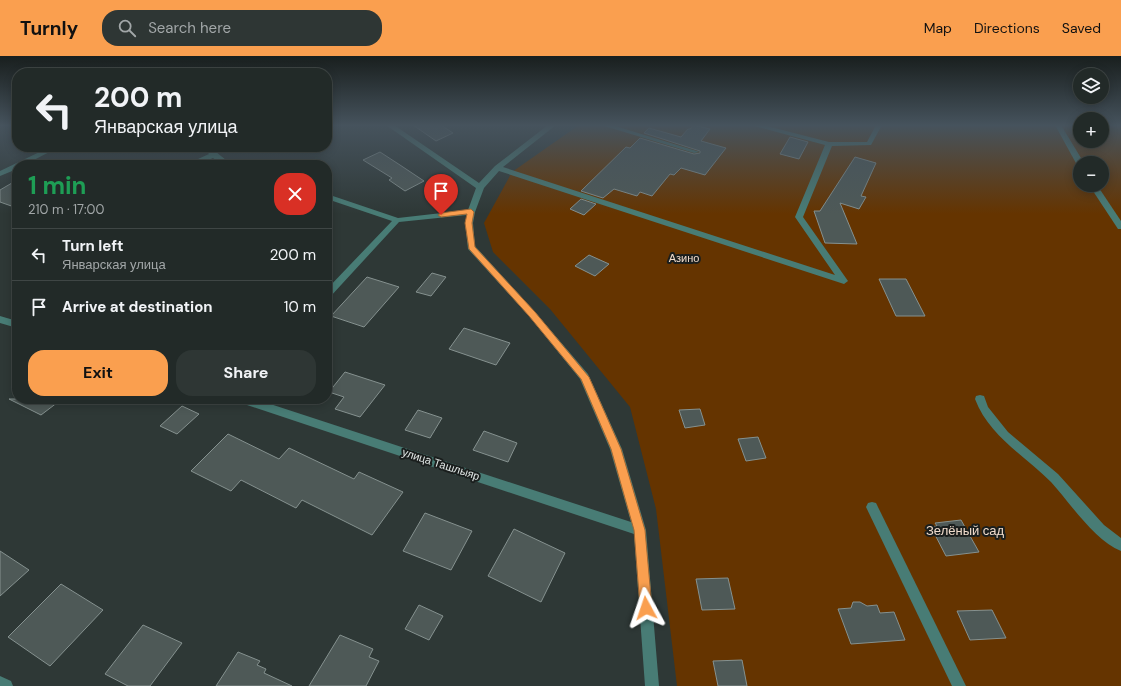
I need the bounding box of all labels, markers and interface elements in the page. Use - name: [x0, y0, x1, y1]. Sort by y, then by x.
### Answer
- search box: [102, 10, 382, 46]
- text: Turnly: [20, 16, 78, 41]
- icon: search: [116, 17, 138, 39]
- text: Search here: [148, 18, 231, 38]
- text: Map: [924, 19, 952, 37]
- text: Directions: [974, 19, 1040, 37]
- text: Saved: [1062, 19, 1101, 37]
- map controls: [1073, 68, 1109, 192]
- button: layers: [1073, 68, 1109, 104]
- text: 200 m: [94, 79, 182, 116]
- icon: left: [28, 84, 80, 136]
- button: +: [1073, 112, 1109, 148]
- text: Январская улица: [94, 115, 238, 139]
- button: −: [1073, 156, 1109, 192]
- text: 1 min: [28, 170, 86, 201]
- button: close: [274, 173, 316, 215]
- pin: [424, 174, 458, 215]
- icon: arrive: [430, 180, 452, 202]
- text: 210 m · 17:00: [28, 201, 104, 218]
- text: Turn left: [62, 236, 123, 256]
- icon: left: [28, 244, 50, 266]
- text: 200 m: [270, 245, 316, 265]
- park label: Азино: [669, 251, 699, 265]
- text: Январская улица: [62, 256, 166, 273]
- icon: arrive: [28, 296, 50, 318]
- text: Arrive at destination: [62, 297, 213, 317]
- text: 10 m: [284, 297, 316, 317]
- button: Exit: [28, 350, 168, 396]
- button: Share: [176, 350, 316, 396]
- street label: улица Ташлыяр: [400, 445, 482, 483]
- park label: Зелёный сад: [926, 522, 1004, 539]
- position arrow: [625, 587, 667, 629]

